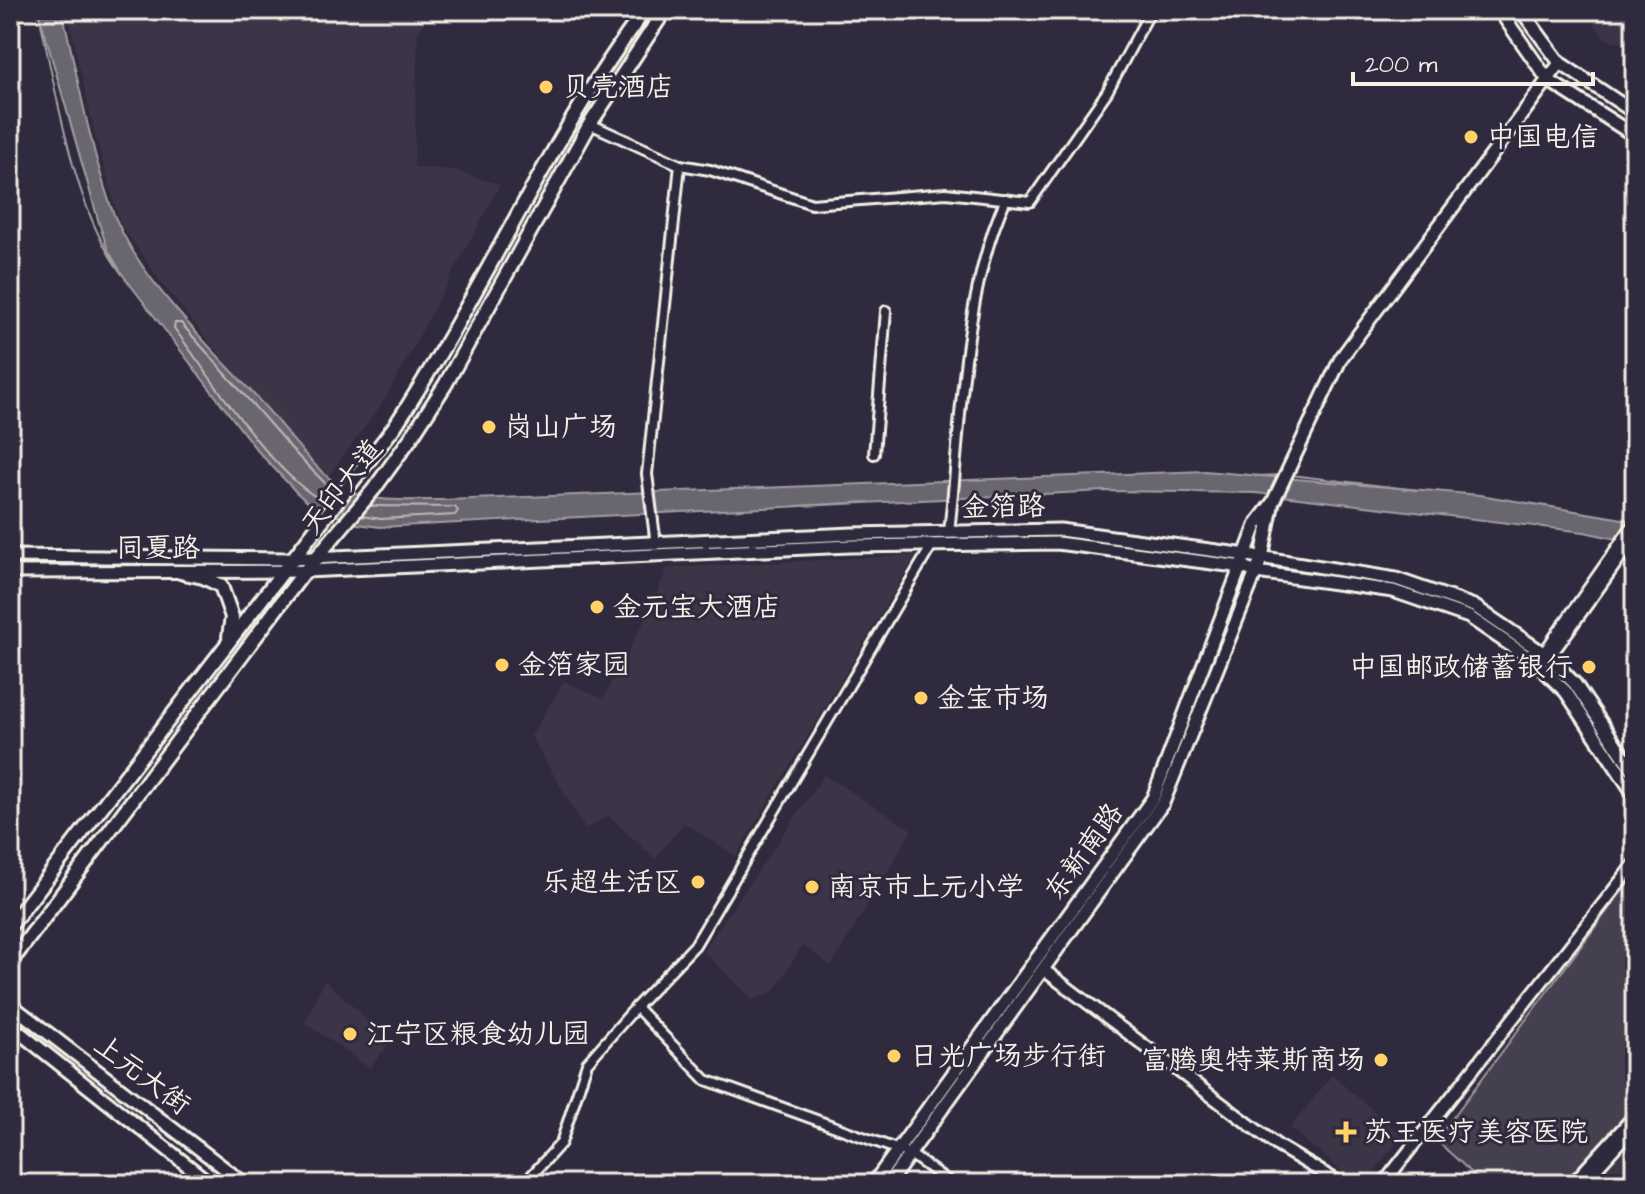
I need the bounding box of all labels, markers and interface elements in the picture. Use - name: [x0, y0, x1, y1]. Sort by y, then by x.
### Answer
- scale bar: [1353, 36, 1593, 86]
- text: 200 m: [1365, 48, 1438, 82]
- place label: 贝壳酒店: [562, 68, 674, 107]
- marker: 贝壳酒店: [537, 78, 555, 96]
- place label: 中国电信: [1487, 118, 1599, 157]
- marker: 中国电信: [1462, 128, 1480, 146]
- place label: 岗山广场: [505, 408, 617, 447]
- marker: 岗山广场: [480, 418, 498, 436]
- street label: 天印大道: [292, 431, 392, 543]
- street label: 金箔路: [961, 487, 1045, 527]
- street label: 同夏路: [116, 529, 200, 568]
- place label: 金元宝大酒店: [613, 588, 781, 627]
- marker: 金元宝大酒店: [588, 598, 606, 616]
- place label: 金箔家园: [518, 646, 630, 685]
- place label: 中国邮政储蓄银行: [1349, 648, 1573, 687]
- marker: 金箔家园: [493, 656, 511, 674]
- marker: 中国邮政储蓄银行: [1580, 658, 1598, 676]
- place label: 金宝市场: [937, 679, 1049, 718]
- marker: 金宝市场: [912, 689, 930, 707]
- street label: 东新南路: [1035, 795, 1133, 909]
- place label: 乐超生活区: [542, 863, 682, 902]
- place label: 南京市上元小学: [828, 868, 1024, 907]
- marker: 乐超生活区: [689, 873, 707, 891]
- marker: 南京市上元小学: [803, 878, 821, 896]
- place label: 江宁区粮食幼儿园: [366, 1015, 590, 1054]
- marker: 江宁区粮食幼儿园: [341, 1025, 359, 1043]
- street label: 上元大街: [86, 1026, 198, 1124]
- place label: 日光广场步行街: [910, 1037, 1106, 1076]
- place label: 富腾奥特莱斯商场: [1141, 1041, 1365, 1080]
- marker: 日光广场步行街: [885, 1047, 903, 1065]
- marker: 富腾奥特莱斯商场: [1372, 1051, 1390, 1069]
- place label: 苏王医疗美容医院: [1364, 1113, 1588, 1152]
- marker: 苏王医疗美容医院: [1335, 1121, 1357, 1143]

